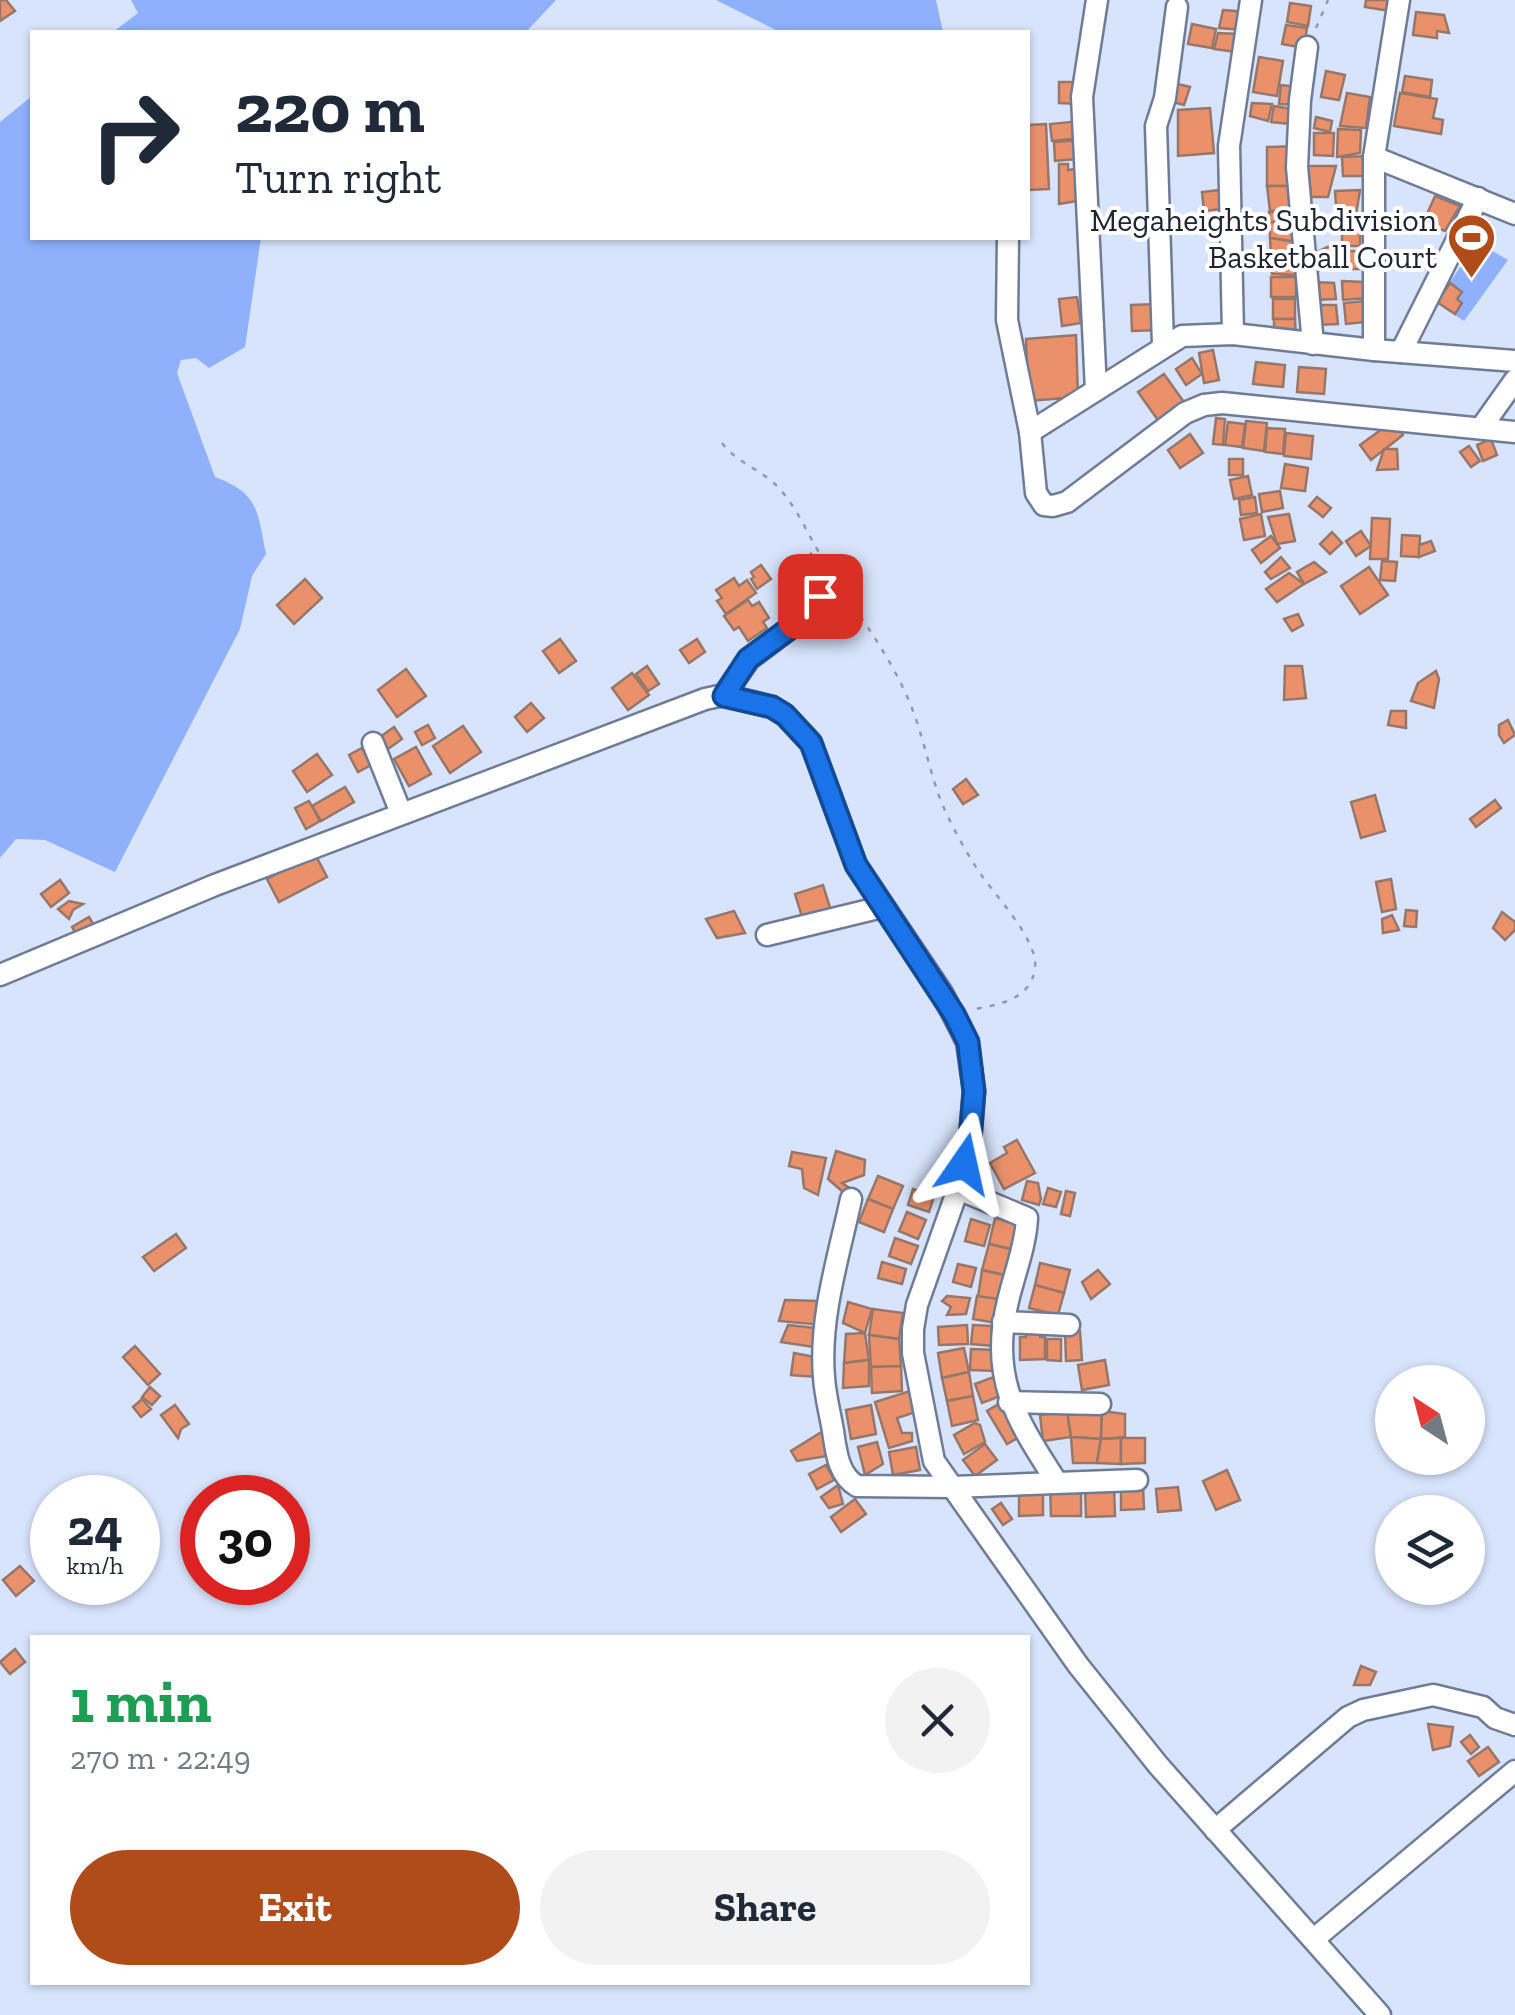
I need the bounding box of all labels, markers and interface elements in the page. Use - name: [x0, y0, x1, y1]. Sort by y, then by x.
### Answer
- text: 220 m: [235, 66, 425, 150]
- icon: right: [70, 70, 200, 200]
- text: Turn right: [235, 151, 441, 205]
- place label: Megaheights Subdivision Basketball Court: [1090, 201, 1438, 276]
- sports icon: Megaheights Subdivision Basketball Court: [1446, 212, 1498, 280]
- pin: [778, 554, 863, 639]
- icon: arrive: [793, 569, 848, 624]
- position arrow: [912, 1112, 1016, 1216]
- north arrow: [1375, 1365, 1485, 1475]
- map controls: [1375, 1365, 1485, 1605]
- speed limit sign: 30: [180, 1475, 310, 1605]
- button: layers: [1375, 1495, 1485, 1605]
- text: 24: [67, 1498, 123, 1558]
- text: km/h: [66, 1550, 124, 1580]
- text: 1 min: [70, 1665, 212, 1737]
- button: close: [885, 1668, 990, 1773]
- text: 270 m · 22:49: [70, 1739, 251, 1777]
- button: Exit: [70, 1850, 520, 1965]
- button: Share: [540, 1850, 990, 1965]

